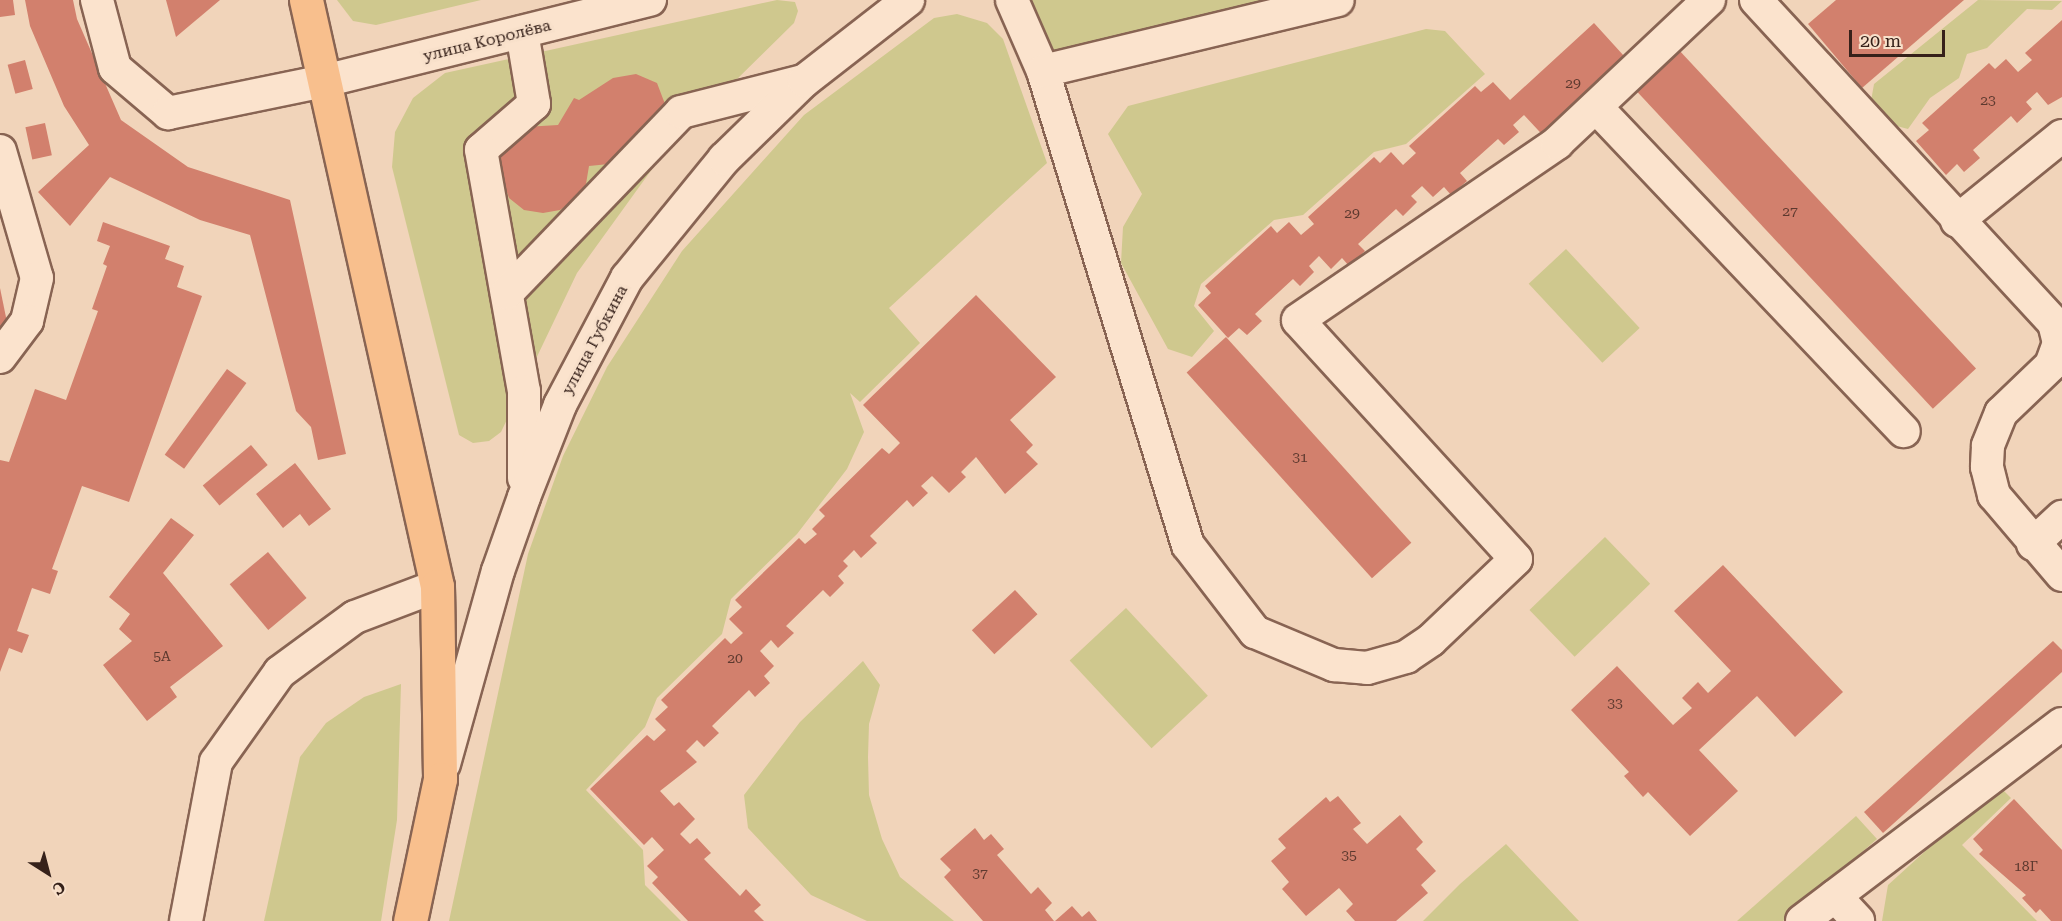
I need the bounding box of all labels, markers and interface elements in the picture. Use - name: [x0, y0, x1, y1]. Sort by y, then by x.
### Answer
- street label: улица Королёва: [421, 16, 553, 66]
- scale bar: [1852, 18, 1948, 56]
- text: 20 m: [1860, 30, 1901, 51]
- house number: 29: [1565, 75, 1581, 91]
- house number: 23: [1980, 92, 1996, 108]
- house number: 27: [1782, 203, 1798, 219]
- house number: 29: [1344, 205, 1360, 221]
- street label: улица Губкина: [558, 282, 632, 398]
- house number: 31: [1292, 449, 1308, 465]
- house number: 5А: [153, 648, 171, 664]
- house number: 20: [727, 650, 743, 666]
- house number: 33: [1607, 695, 1623, 711]
- north arrow: [18, 843, 78, 903]
- house number: 35: [1341, 847, 1357, 863]
- house number: 18Г: [2014, 858, 2038, 874]
- house number: 37: [972, 865, 988, 881]
- text: С: [49, 877, 69, 899]

